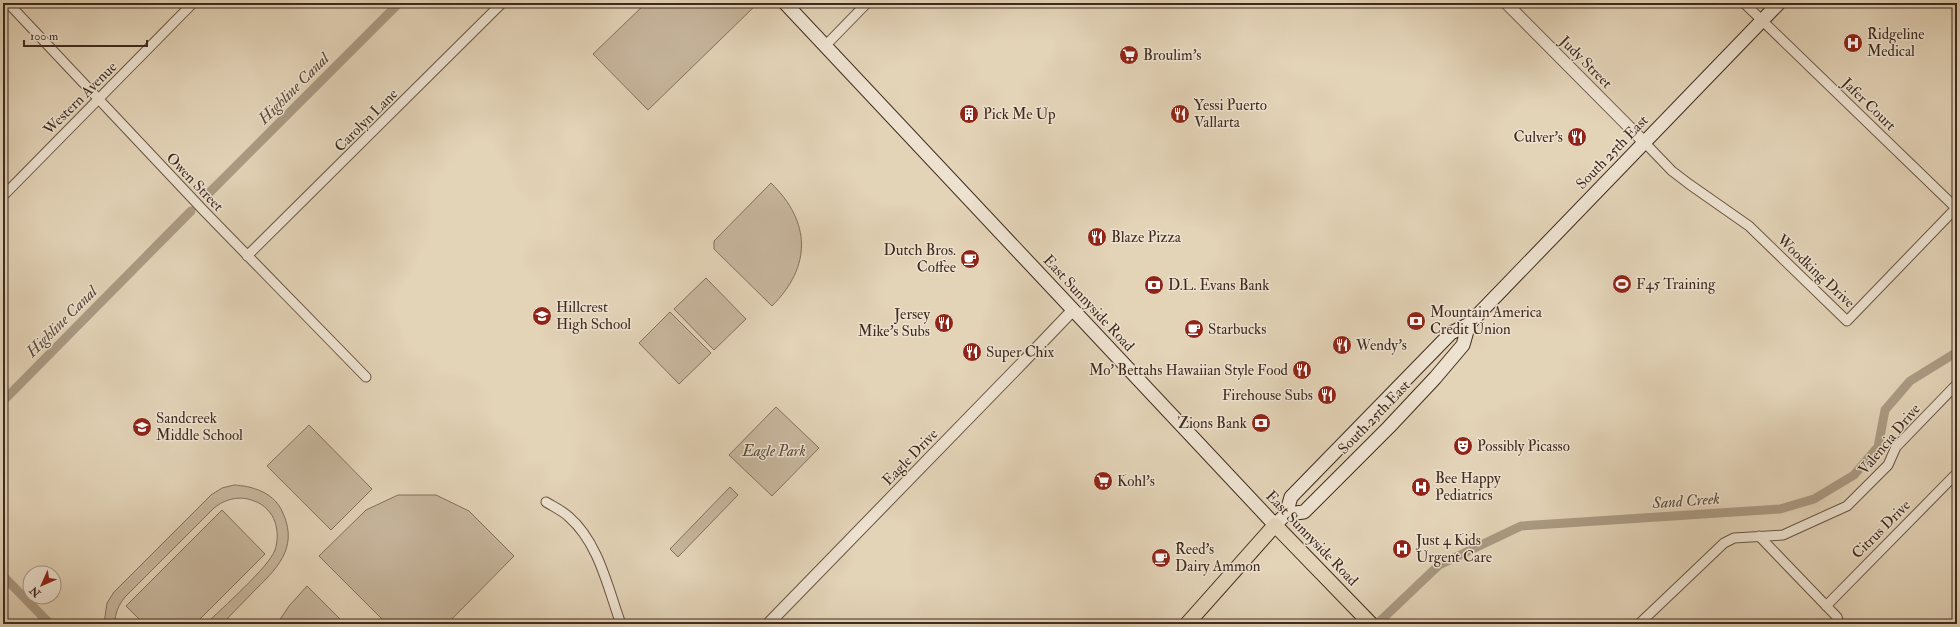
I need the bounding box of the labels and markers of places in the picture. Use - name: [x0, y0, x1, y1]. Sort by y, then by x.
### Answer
- place label: Ridgeline Medical: [1867, 25, 1925, 61]
- hospital icon: Ridgeline Medical: [1842, 32, 1864, 54]
- supermarket icon: Broulim's: [1118, 44, 1140, 66]
- place label: Broulim's: [1143, 46, 1201, 65]
- place label: Yessi Puerto Vallarta: [1194, 96, 1267, 132]
- building icon: Pick Me Up: [958, 103, 980, 125]
- restaurant icon: Yessi Puerto Vallarta: [1169, 103, 1191, 125]
- place label: Pick Me Up: [983, 105, 1056, 125]
- restaurant icon: Culver's: [1566, 126, 1588, 148]
- place label: Culver's: [1514, 128, 1563, 147]
- restaurant icon: Blaze Pizza: [1086, 226, 1108, 248]
- place label: Blaze Pizza: [1111, 228, 1182, 247]
- place label: Dutch Bros. Coffee: [884, 241, 956, 277]
- cafe icon: Dutch Bros. Coffee: [959, 248, 981, 270]
- sports icon: F45 Training: [1611, 273, 1633, 295]
- bank icon: D.L. Evans Bank: [1143, 274, 1165, 296]
- place label: F45 Training: [1636, 275, 1716, 294]
- place label: D.L. Evans Bank: [1168, 276, 1270, 295]
- place label: Hillcrest High School: [556, 298, 631, 334]
- place label: Mountain America Credit Union: [1430, 303, 1543, 339]
- school or university icon: Hillcrest High School: [531, 305, 553, 327]
- place label: Jersey Mike's Subs: [858, 305, 930, 341]
- bank icon: Mountain America Credit Union: [1405, 310, 1427, 332]
- restaurant icon: Jersey Mike's Subs: [933, 312, 955, 334]
- cafe icon: Starbucks: [1183, 318, 1205, 340]
- place label: Starbucks: [1208, 320, 1266, 339]
- restaurant icon: Wendy's: [1331, 334, 1353, 356]
- place label: Wendy's: [1355, 336, 1407, 355]
- restaurant icon: Super Chix: [961, 341, 983, 363]
- place label: Super Chix: [986, 343, 1054, 363]
- restaurant icon: Mo' Bettahs Hawaiian Style Food: [1291, 359, 1313, 381]
- place label: Mo' Bettahs Hawaiian Style Food: [1089, 361, 1289, 380]
- restaurant icon: Firehouse Subs: [1316, 384, 1338, 406]
- place label: Firehouse Subs: [1222, 386, 1313, 405]
- place label: Sandcreek Middle School: [156, 409, 243, 445]
- bank icon: Zions Bank: [1250, 412, 1272, 434]
- place label: Zions Bank: [1178, 414, 1247, 433]
- school or university icon: Sandcreek Middle School: [131, 416, 153, 438]
- theatre icon: Possibly Picasso: [1452, 435, 1474, 457]
- place label: Possibly Picasso: [1477, 437, 1570, 456]
- place label: Bee Happy Pediatrics: [1435, 469, 1501, 505]
- supermarket icon: Kohl's: [1092, 470, 1114, 492]
- place label: Kohl's: [1117, 472, 1155, 491]
- hospital icon: Bee Happy Pediatrics: [1410, 476, 1432, 498]
- place label: Just 4 Kids Urgent Care: [1415, 531, 1492, 567]
- hospital icon: Just 4 Kids Urgent Care: [1391, 538, 1413, 560]
- place label: Reed's Dairy Ammon: [1175, 540, 1261, 576]
- cafe icon: Reed's Dairy Ammon: [1150, 547, 1172, 569]

